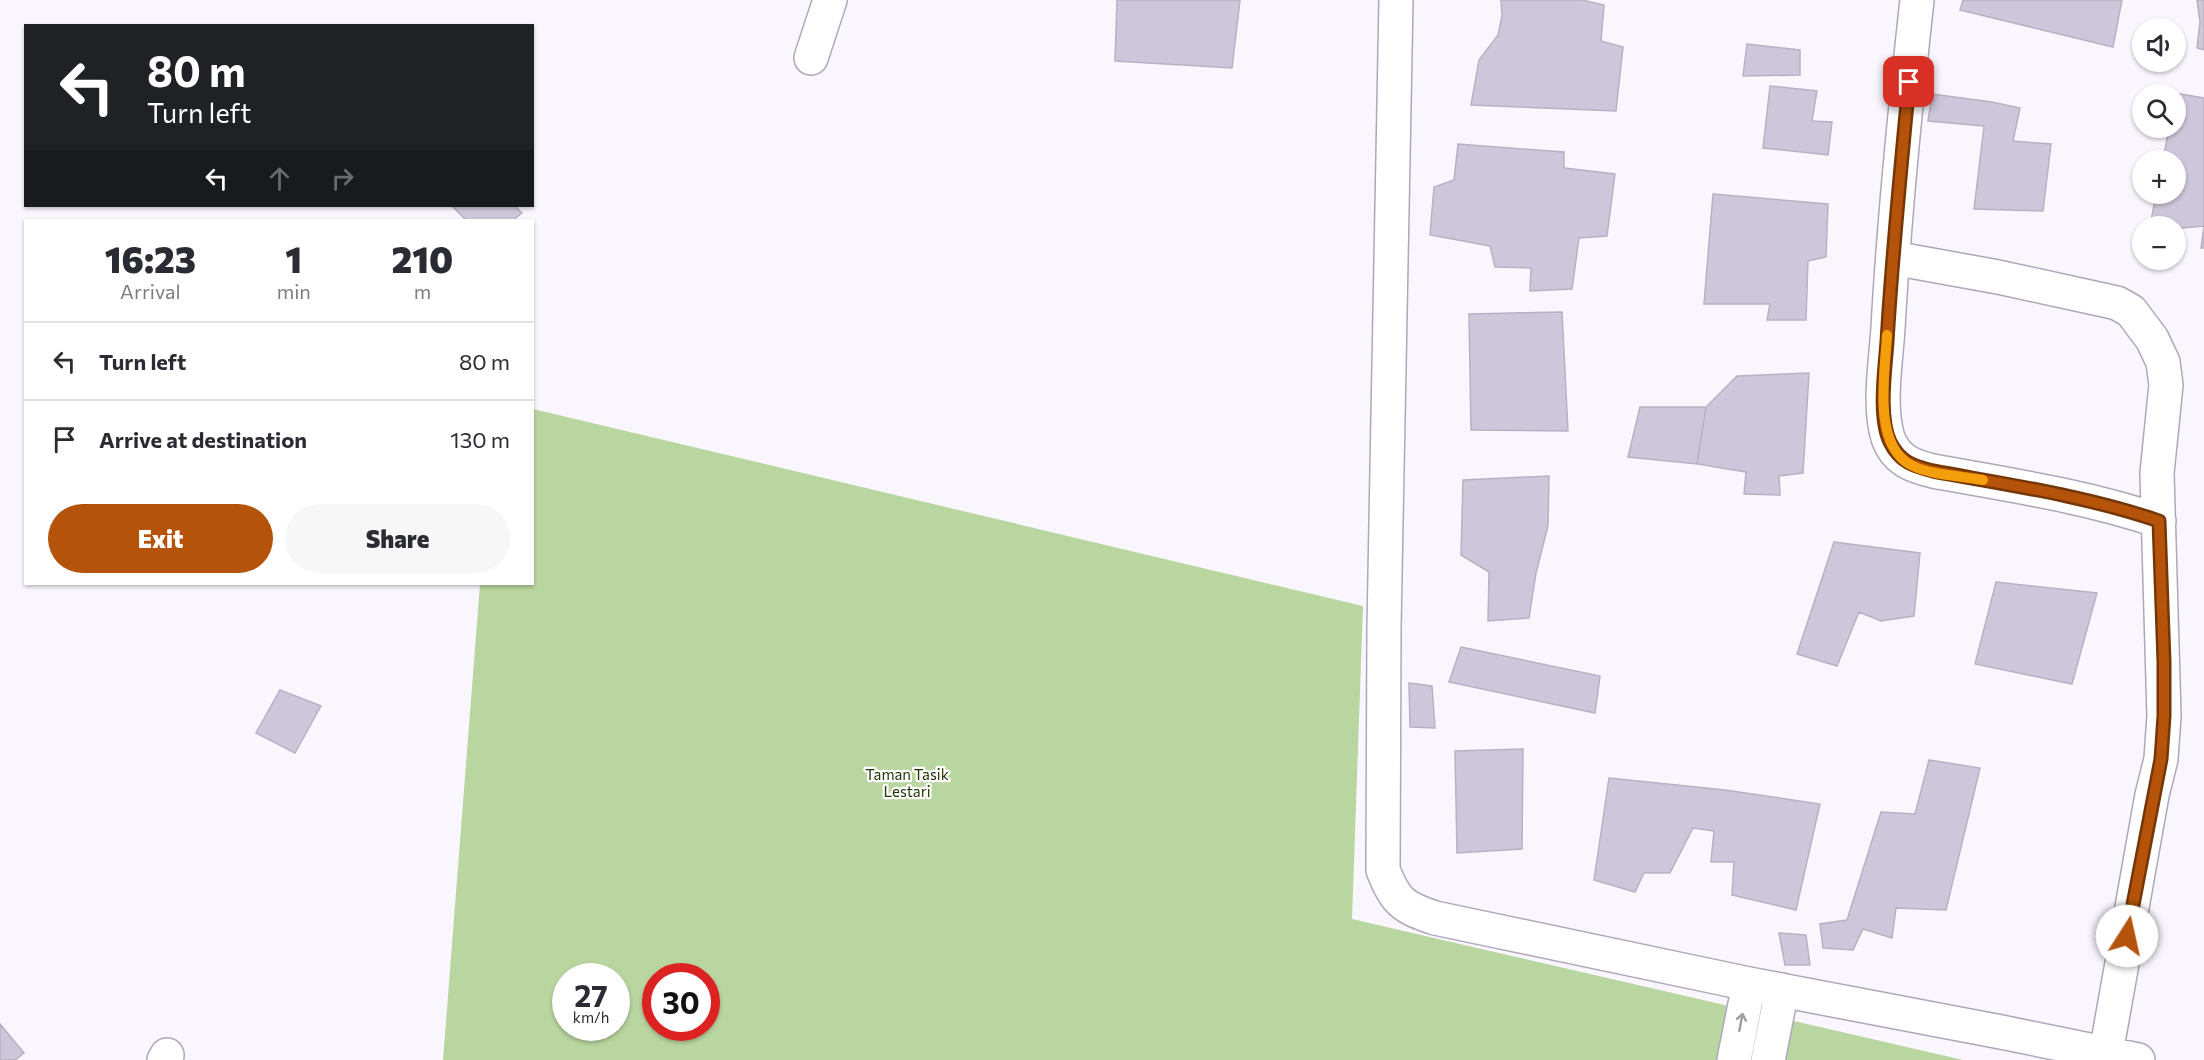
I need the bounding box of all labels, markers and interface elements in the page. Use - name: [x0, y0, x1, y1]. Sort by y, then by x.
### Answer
- map controls: [2132, 18, 2186, 270]
- button: sound: [2132, 18, 2186, 72]
- text: 80 m: [147, 44, 246, 96]
- icon: left: [48, 48, 126, 126]
- pin: [1883, 56, 1934, 107]
- icon: arrive: [1892, 65, 1925, 98]
- button: search: [2132, 84, 2186, 138]
- text: Turn left: [147, 96, 251, 129]
- button: +: [2132, 150, 2186, 204]
- icon: left: [200, 162, 233, 195]
- icon: ahead: [263, 162, 296, 195]
- icon: right: [326, 162, 359, 195]
- button: −: [2132, 216, 2186, 270]
- text: 16:23: [105, 236, 196, 280]
- text: 1: [285, 236, 302, 280]
- text: 210: [392, 236, 453, 280]
- text: Arrival: [120, 279, 181, 303]
- text: min: [277, 279, 311, 303]
- text: m: [414, 279, 431, 303]
- icon: left: [48, 345, 81, 378]
- text: Turn left: [99, 348, 186, 375]
- text: 80 m: [459, 348, 510, 375]
- icon: arrive: [48, 423, 81, 456]
- text: Arrive at destination: [99, 426, 307, 453]
- text: 130 m: [450, 426, 510, 453]
- button: Exit: [48, 504, 273, 573]
- button: Share: [285, 504, 510, 573]
- park label: Taman Tasik Lestari: [865, 765, 949, 800]
- position arrow: [2095, 904, 2159, 968]
- speed limit sign: 30: [642, 963, 720, 1041]
- text: 27: [574, 976, 608, 1013]
- text: km/h: [573, 1008, 609, 1026]
- one-way arrow: [1736, 1013, 1747, 1032]

